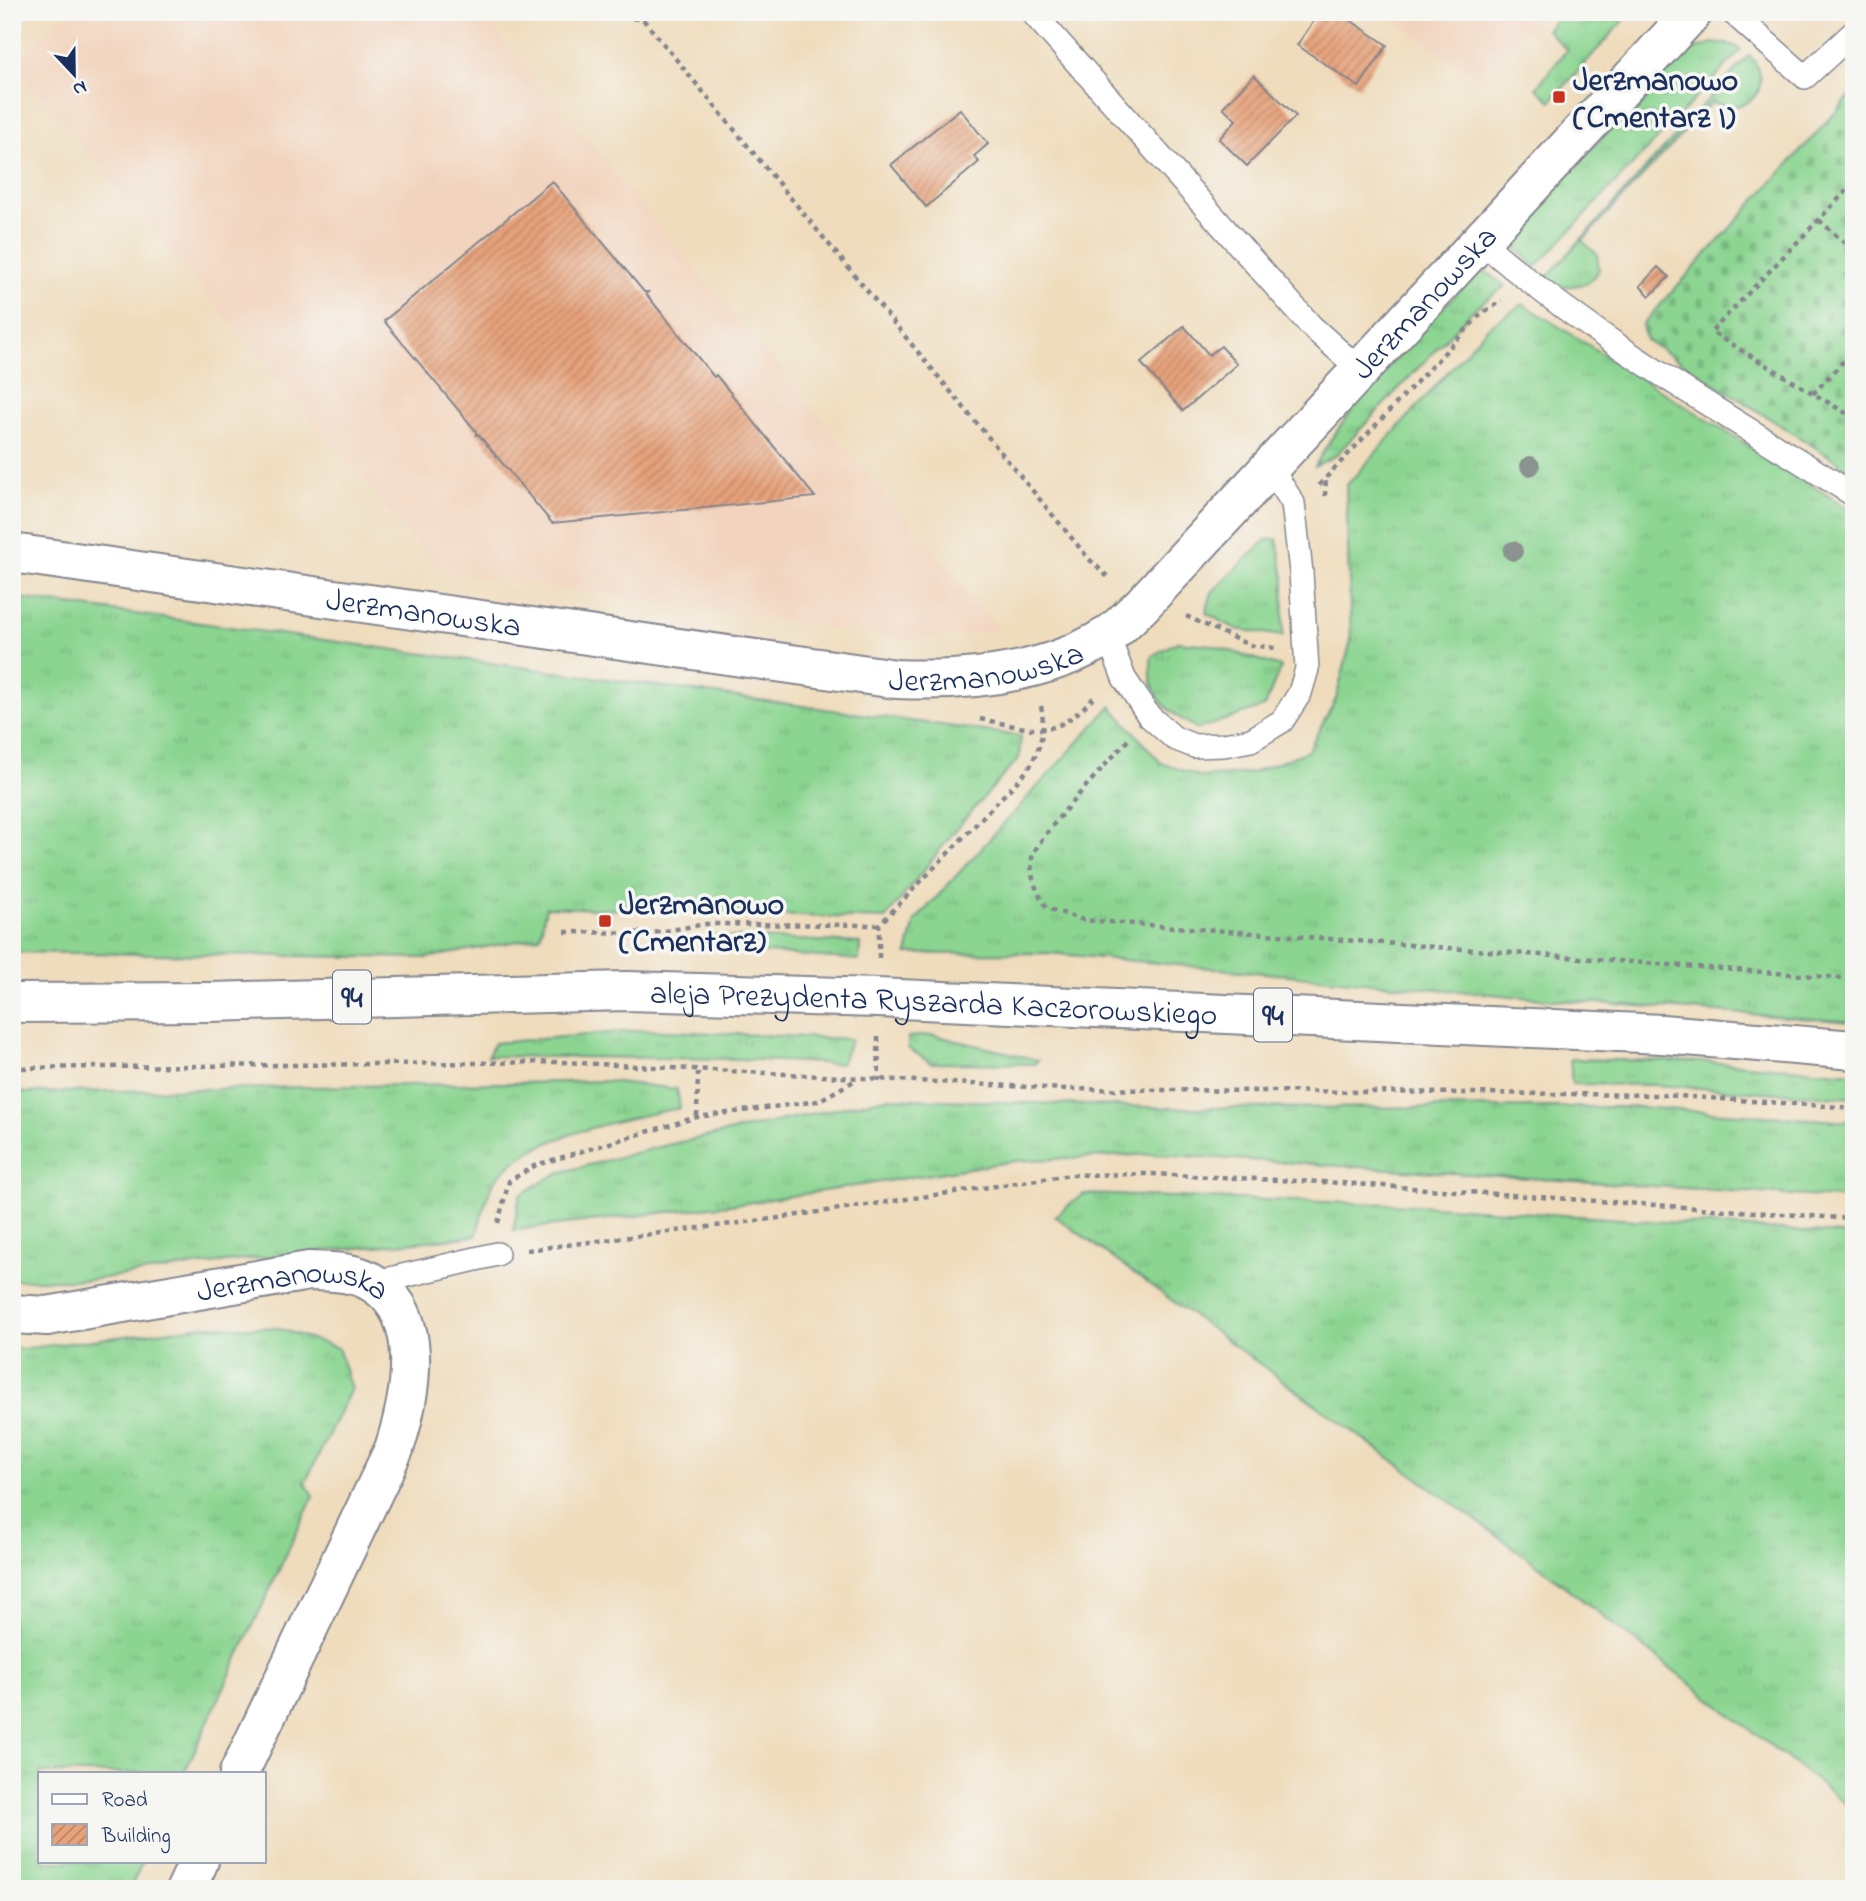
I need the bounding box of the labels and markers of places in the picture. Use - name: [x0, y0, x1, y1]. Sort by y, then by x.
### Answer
- place label: Jerzmanowo (Cmentarz I): [1573, 59, 1738, 143]
- marker: Jerzmanowo (Cmentarz I): [1551, 89, 1567, 105]
- place label: Jerzmanowo (Cmentarz): [619, 883, 784, 967]
- marker: Jerzmanowo (Cmentarz): [597, 913, 613, 929]

